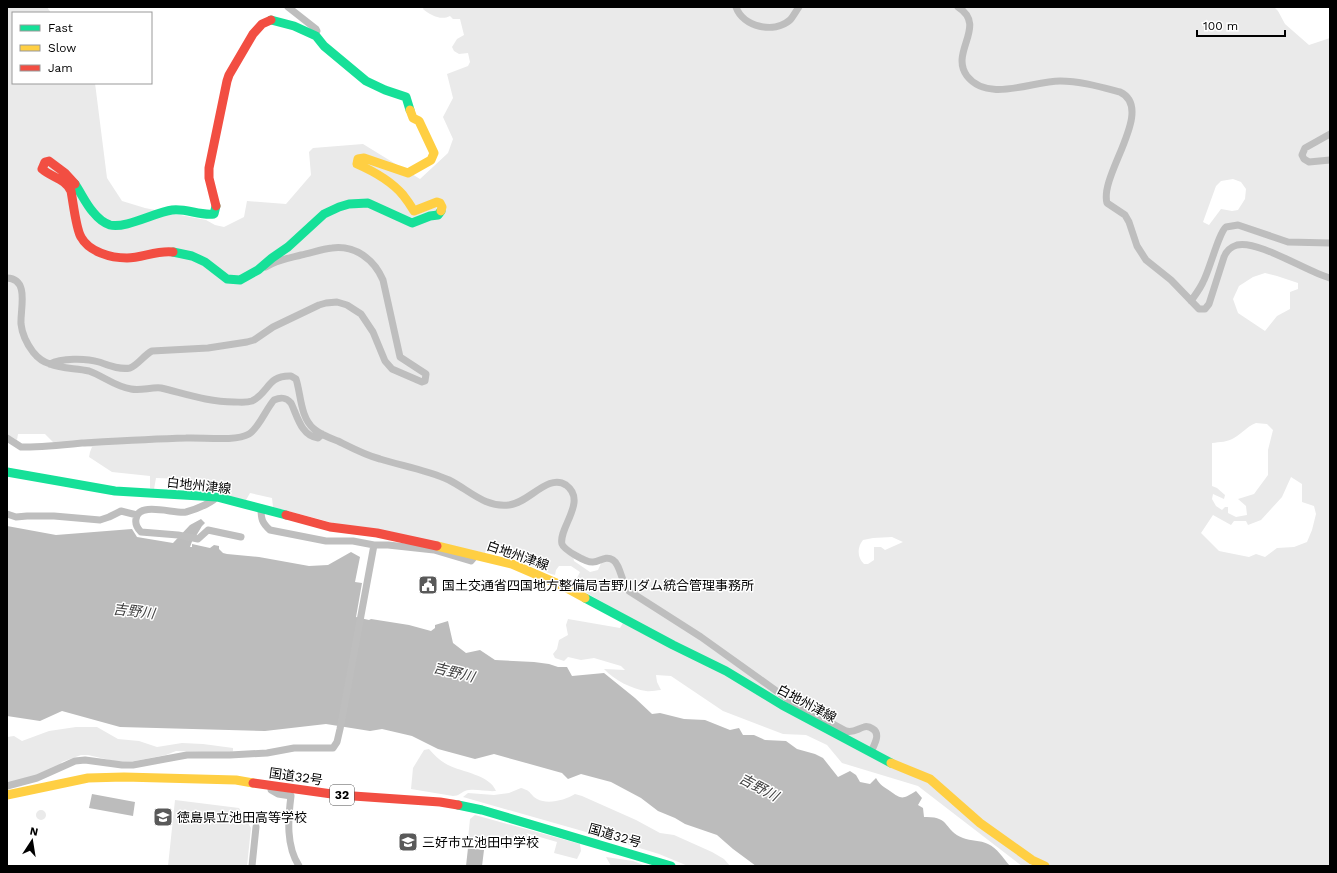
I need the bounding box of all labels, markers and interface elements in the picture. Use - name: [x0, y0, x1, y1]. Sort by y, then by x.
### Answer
- legend: [12, 12, 152, 84]
- scale bar: [1197, 12, 1285, 38]
- text: 100 m: [1203, 19, 1238, 33]
- text: Fast: [48, 21, 73, 35]
- text: Slow: [48, 41, 76, 55]
- text: Jam: [48, 61, 73, 75]
- street label: 白地州津線: [166, 475, 232, 496]
- street label: 白地州津線: [485, 538, 551, 573]
- public building icon: 国土交通省四国地方整備局吉野川ダム統合管理事務所: [417, 574, 439, 596]
- place label: 国土交通省四国地方整備局吉野川ダム統合管理事務所: [442, 578, 754, 593]
- water label: 吉野川: [112, 601, 158, 622]
- water label: 吉野川: [432, 659, 478, 685]
- street label: 白地州津線: [775, 682, 839, 725]
- street label: 国道32号: [268, 765, 324, 788]
- water label: 吉野川: [737, 770, 783, 805]
- road number: 32: [330, 785, 354, 805]
- school or university icon: 徳島県立池田高等学校: [152, 806, 174, 828]
- place label: 徳島県立池田高等学校: [177, 810, 307, 825]
- north arrow: [12, 821, 52, 861]
- street label: 国道32号: [587, 821, 643, 850]
- text: N: [29, 825, 39, 839]
- school or university icon: 三好市立池田中学校: [397, 831, 419, 853]
- place label: 三好市立池田中学校: [422, 835, 539, 850]

